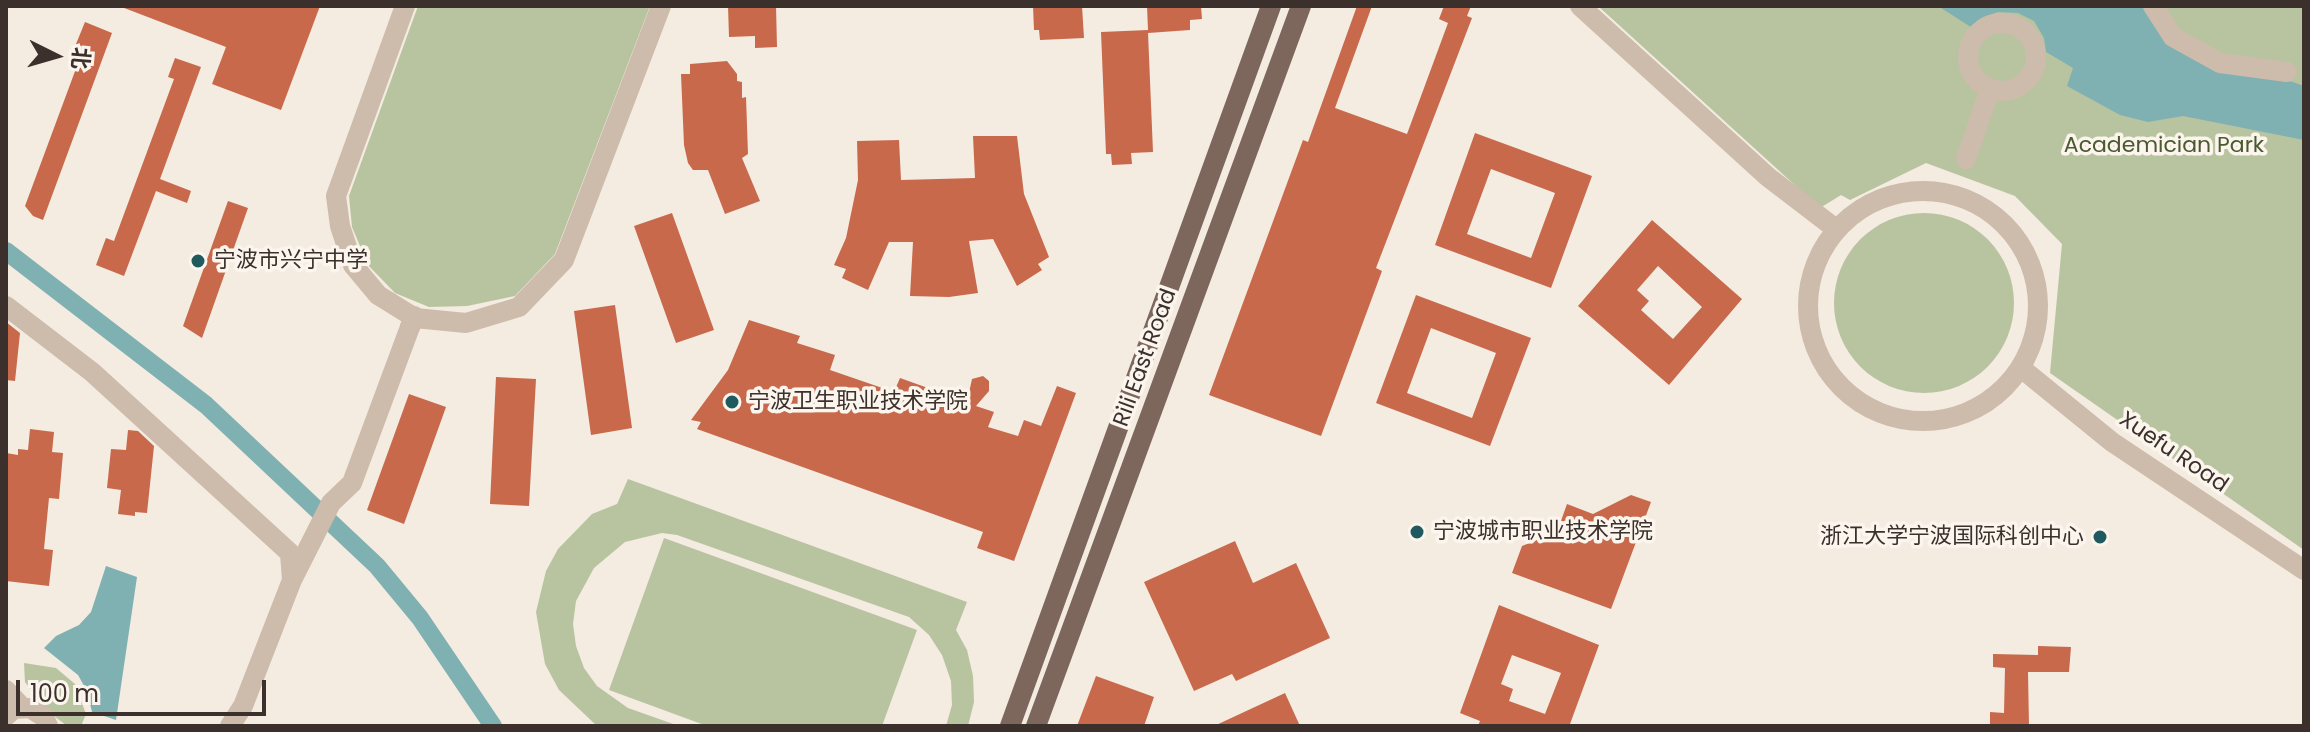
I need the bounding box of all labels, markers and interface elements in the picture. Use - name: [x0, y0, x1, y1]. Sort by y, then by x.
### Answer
- north arrow: [16, 16, 96, 96]
- text: 北: [64, 46, 97, 70]
- park label: Academician Park: [2064, 133, 2264, 159]
- place label: 宁波市兴宁中学: [214, 248, 368, 274]
- marker: 宁波市兴宁中学: [189, 252, 207, 270]
- street label: Rili East Road: [1109, 286, 1183, 430]
- place label: 宁波卫生职业技术学院: [748, 389, 968, 415]
- marker: 宁波卫生职业技术学院: [723, 393, 741, 411]
- street label: Xuefu Road: [2113, 407, 2233, 499]
- place label: 宁波城市职业技术学院: [1433, 519, 1653, 545]
- marker: 宁波城市职业技术学院: [1408, 523, 1426, 541]
- place label: 浙江大学宁波国际科创中心: [1820, 524, 2084, 550]
- marker: 浙江大学宁波国际科创中心: [2091, 528, 2109, 546]
- scale bar: [20, 664, 270, 714]
- text: 100 m: [30, 677, 99, 710]

